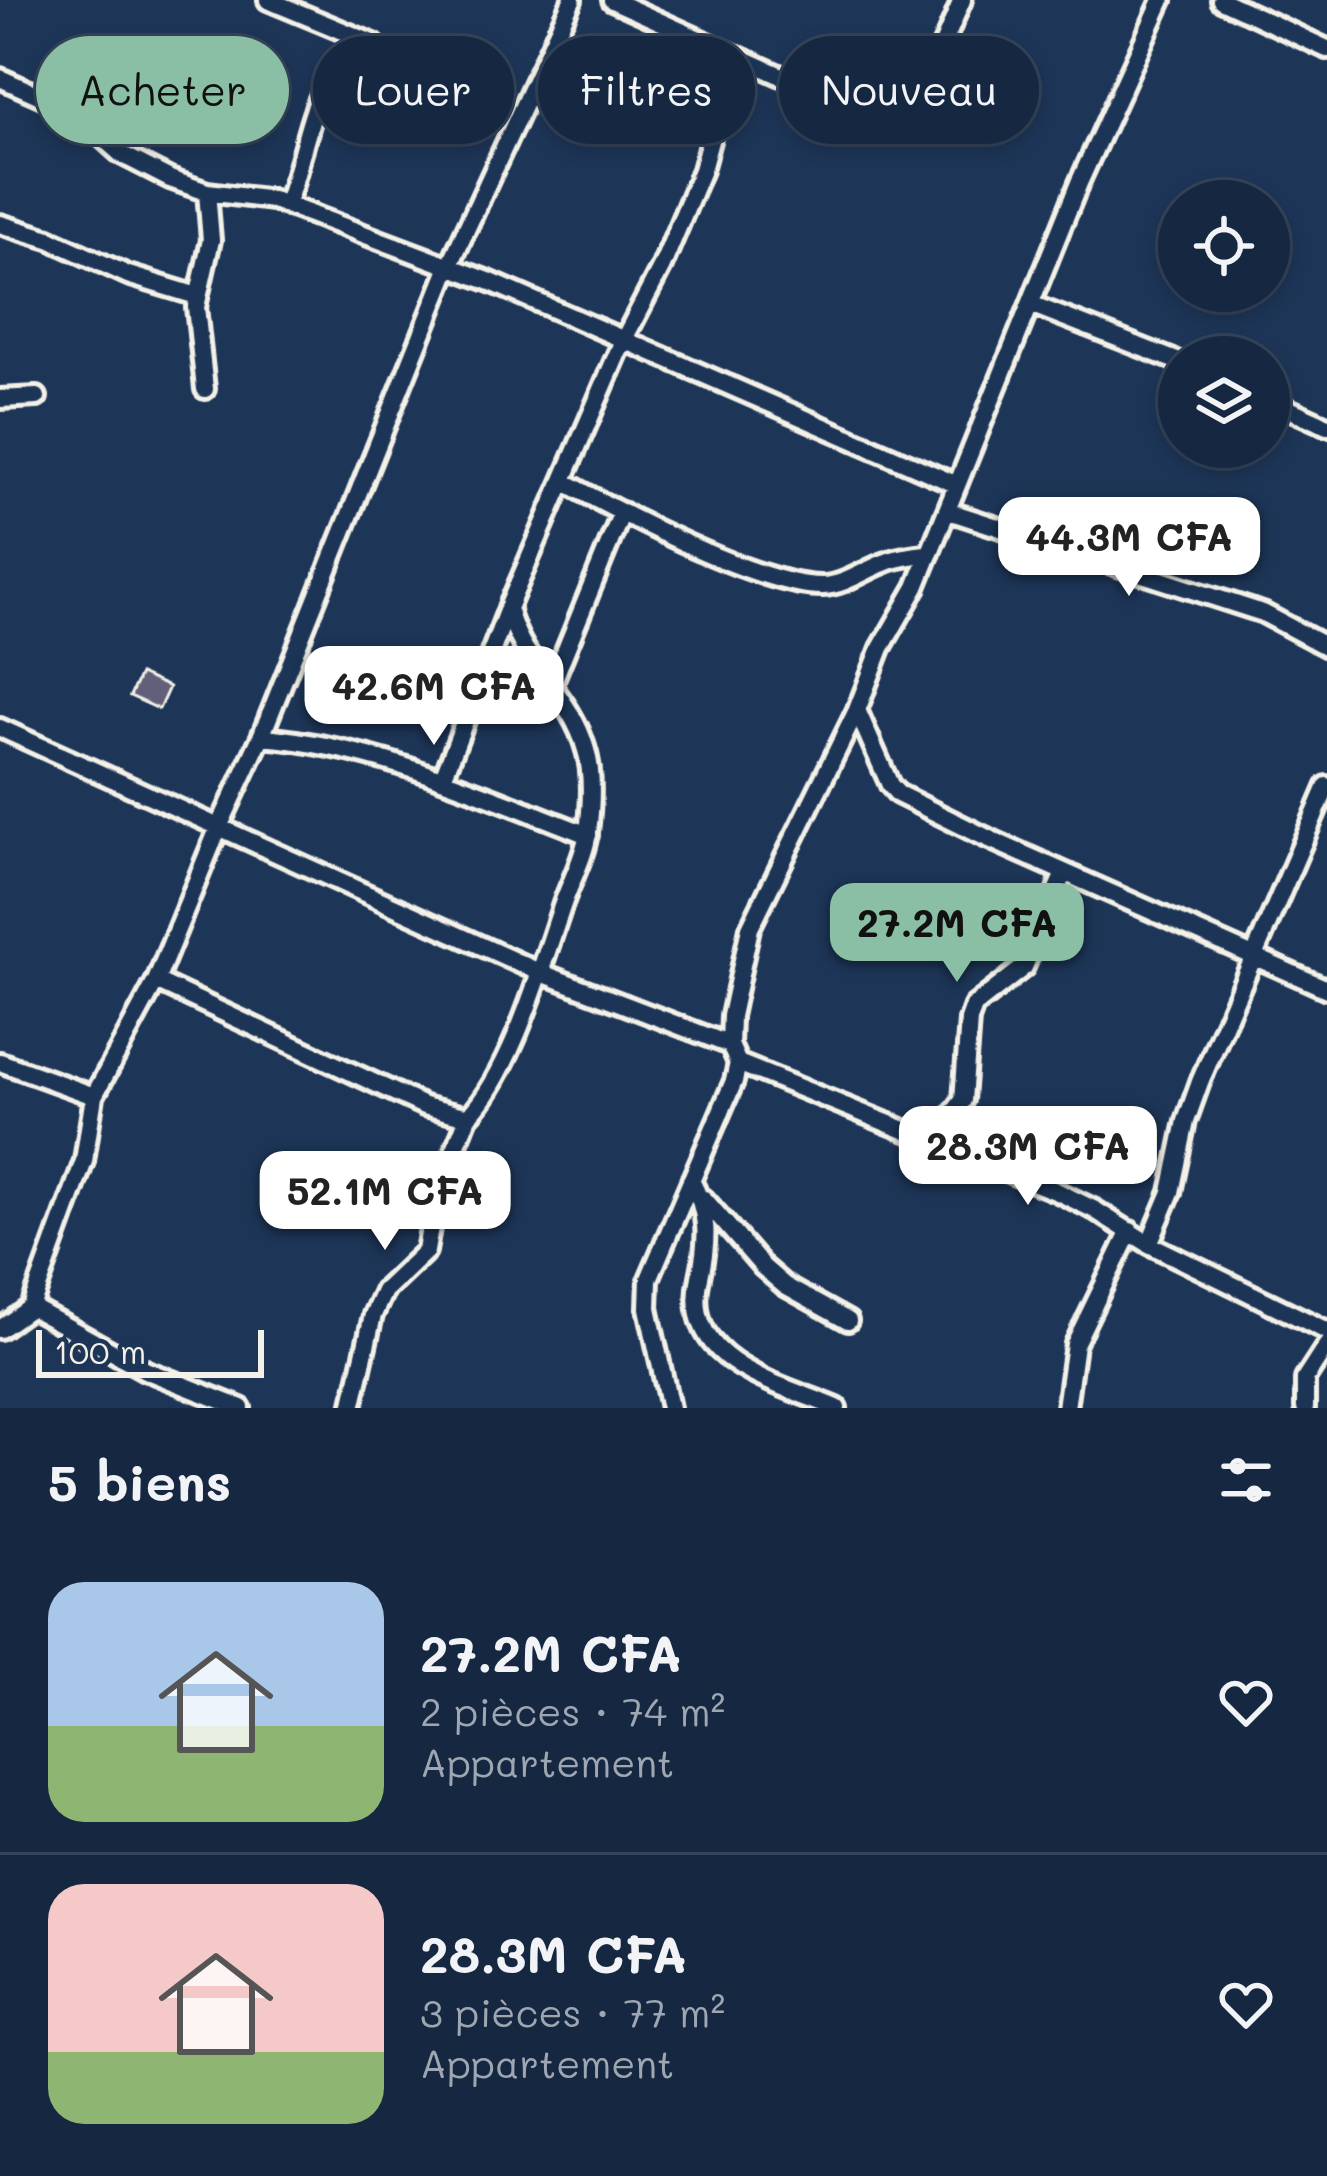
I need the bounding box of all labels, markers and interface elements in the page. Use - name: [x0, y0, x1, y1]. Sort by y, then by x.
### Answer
- chip: Acheter: [36, 36, 289, 144]
- chip: Louer: [313, 36, 514, 144]
- chip: Filtres: [538, 36, 755, 144]
- chip: Nouveau: [779, 36, 1039, 144]
- map controls: [1158, 180, 1290, 468]
- button: locate: [1158, 180, 1290, 312]
- button: layers: [1158, 336, 1290, 468]
- pin: 44.3M CFA: [992, 497, 1266, 599]
- text: 44.3M CFA: [1025, 510, 1233, 561]
- pin: 42.6M CFA: [297, 646, 571, 748]
- text: 42.6M CFA: [332, 659, 536, 710]
- pin: 27.2M CFA: [820, 883, 1094, 985]
- text: 27.2M CFA: [857, 896, 1057, 947]
- pin: 28.3M CFA: [891, 1106, 1165, 1208]
- text: 28.3M CFA: [926, 1119, 1130, 1170]
- pin: 52.1M CFA: [248, 1151, 522, 1253]
- text: 52.1M CFA: [287, 1164, 483, 1215]
- scale bar: [36, 1324, 264, 1377]
- text: 100 m: [54, 1329, 146, 1372]
- text: 5 biens: [48, 1447, 231, 1514]
- icon: filters: [1213, 1447, 1279, 1513]
- text: 27.2M CFA: [420, 1618, 682, 1685]
- icon: home: [144, 1630, 288, 1774]
- icon: heart: [1213, 1669, 1279, 1735]
- text: 2 pièces · 74 m²: [420, 1685, 725, 1736]
- text: Appartement: [420, 1736, 674, 1787]
- text: 28.3M CFA: [420, 1919, 687, 1986]
- icon: home: [144, 1932, 288, 2076]
- icon: heart: [1213, 1971, 1279, 2037]
- text: 3 pièces · 77 m²: [420, 1986, 725, 2037]
- text: Appartement: [420, 2037, 674, 2088]

